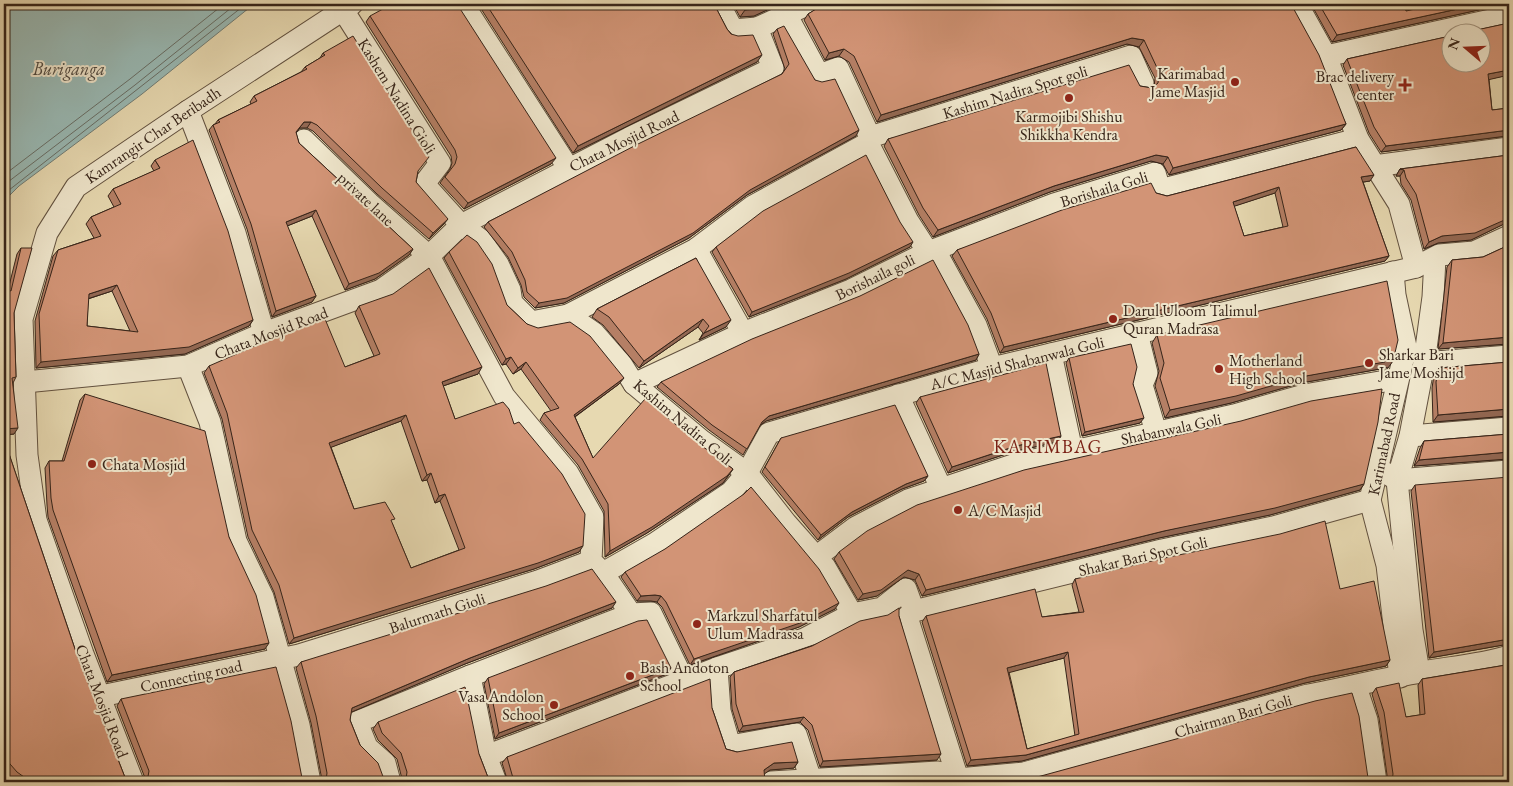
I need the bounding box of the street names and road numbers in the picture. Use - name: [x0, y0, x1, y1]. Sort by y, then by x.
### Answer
- street label: Kashem Nadina Gioli: [353, 34, 441, 158]
- street label: Kashim Nadira Spot goli: [940, 60, 1090, 124]
- street label: Kamrangir Char Beribadh: [81, 82, 225, 188]
- street label: Chata Mosjid Road: [565, 105, 683, 177]
- street label: Borishaila Goli: [1058, 166, 1151, 212]
- street label: private lane: [333, 167, 399, 231]
- street label: Borishaila goli: [832, 249, 918, 305]
- street label: Chata Mosjid Road: [211, 301, 332, 364]
- street label: A/C Masjid Shabanwala Goli: [927, 331, 1106, 395]
- street label: Kashim Nadira Goli: [629, 374, 737, 470]
- street label: Karimabad Road: [1363, 390, 1405, 497]
- street label: Shabanwala Goli: [1119, 408, 1223, 450]
- street label: Shakar Bari Spot Goli: [1076, 531, 1210, 581]
- street label: Balurmath Gioli: [386, 588, 488, 638]
- street label: Chata Mosjid Road: [71, 641, 134, 762]
- street label: Connecting road: [138, 655, 245, 697]
- street label: Chairman Bari Goli: [1172, 689, 1294, 743]

